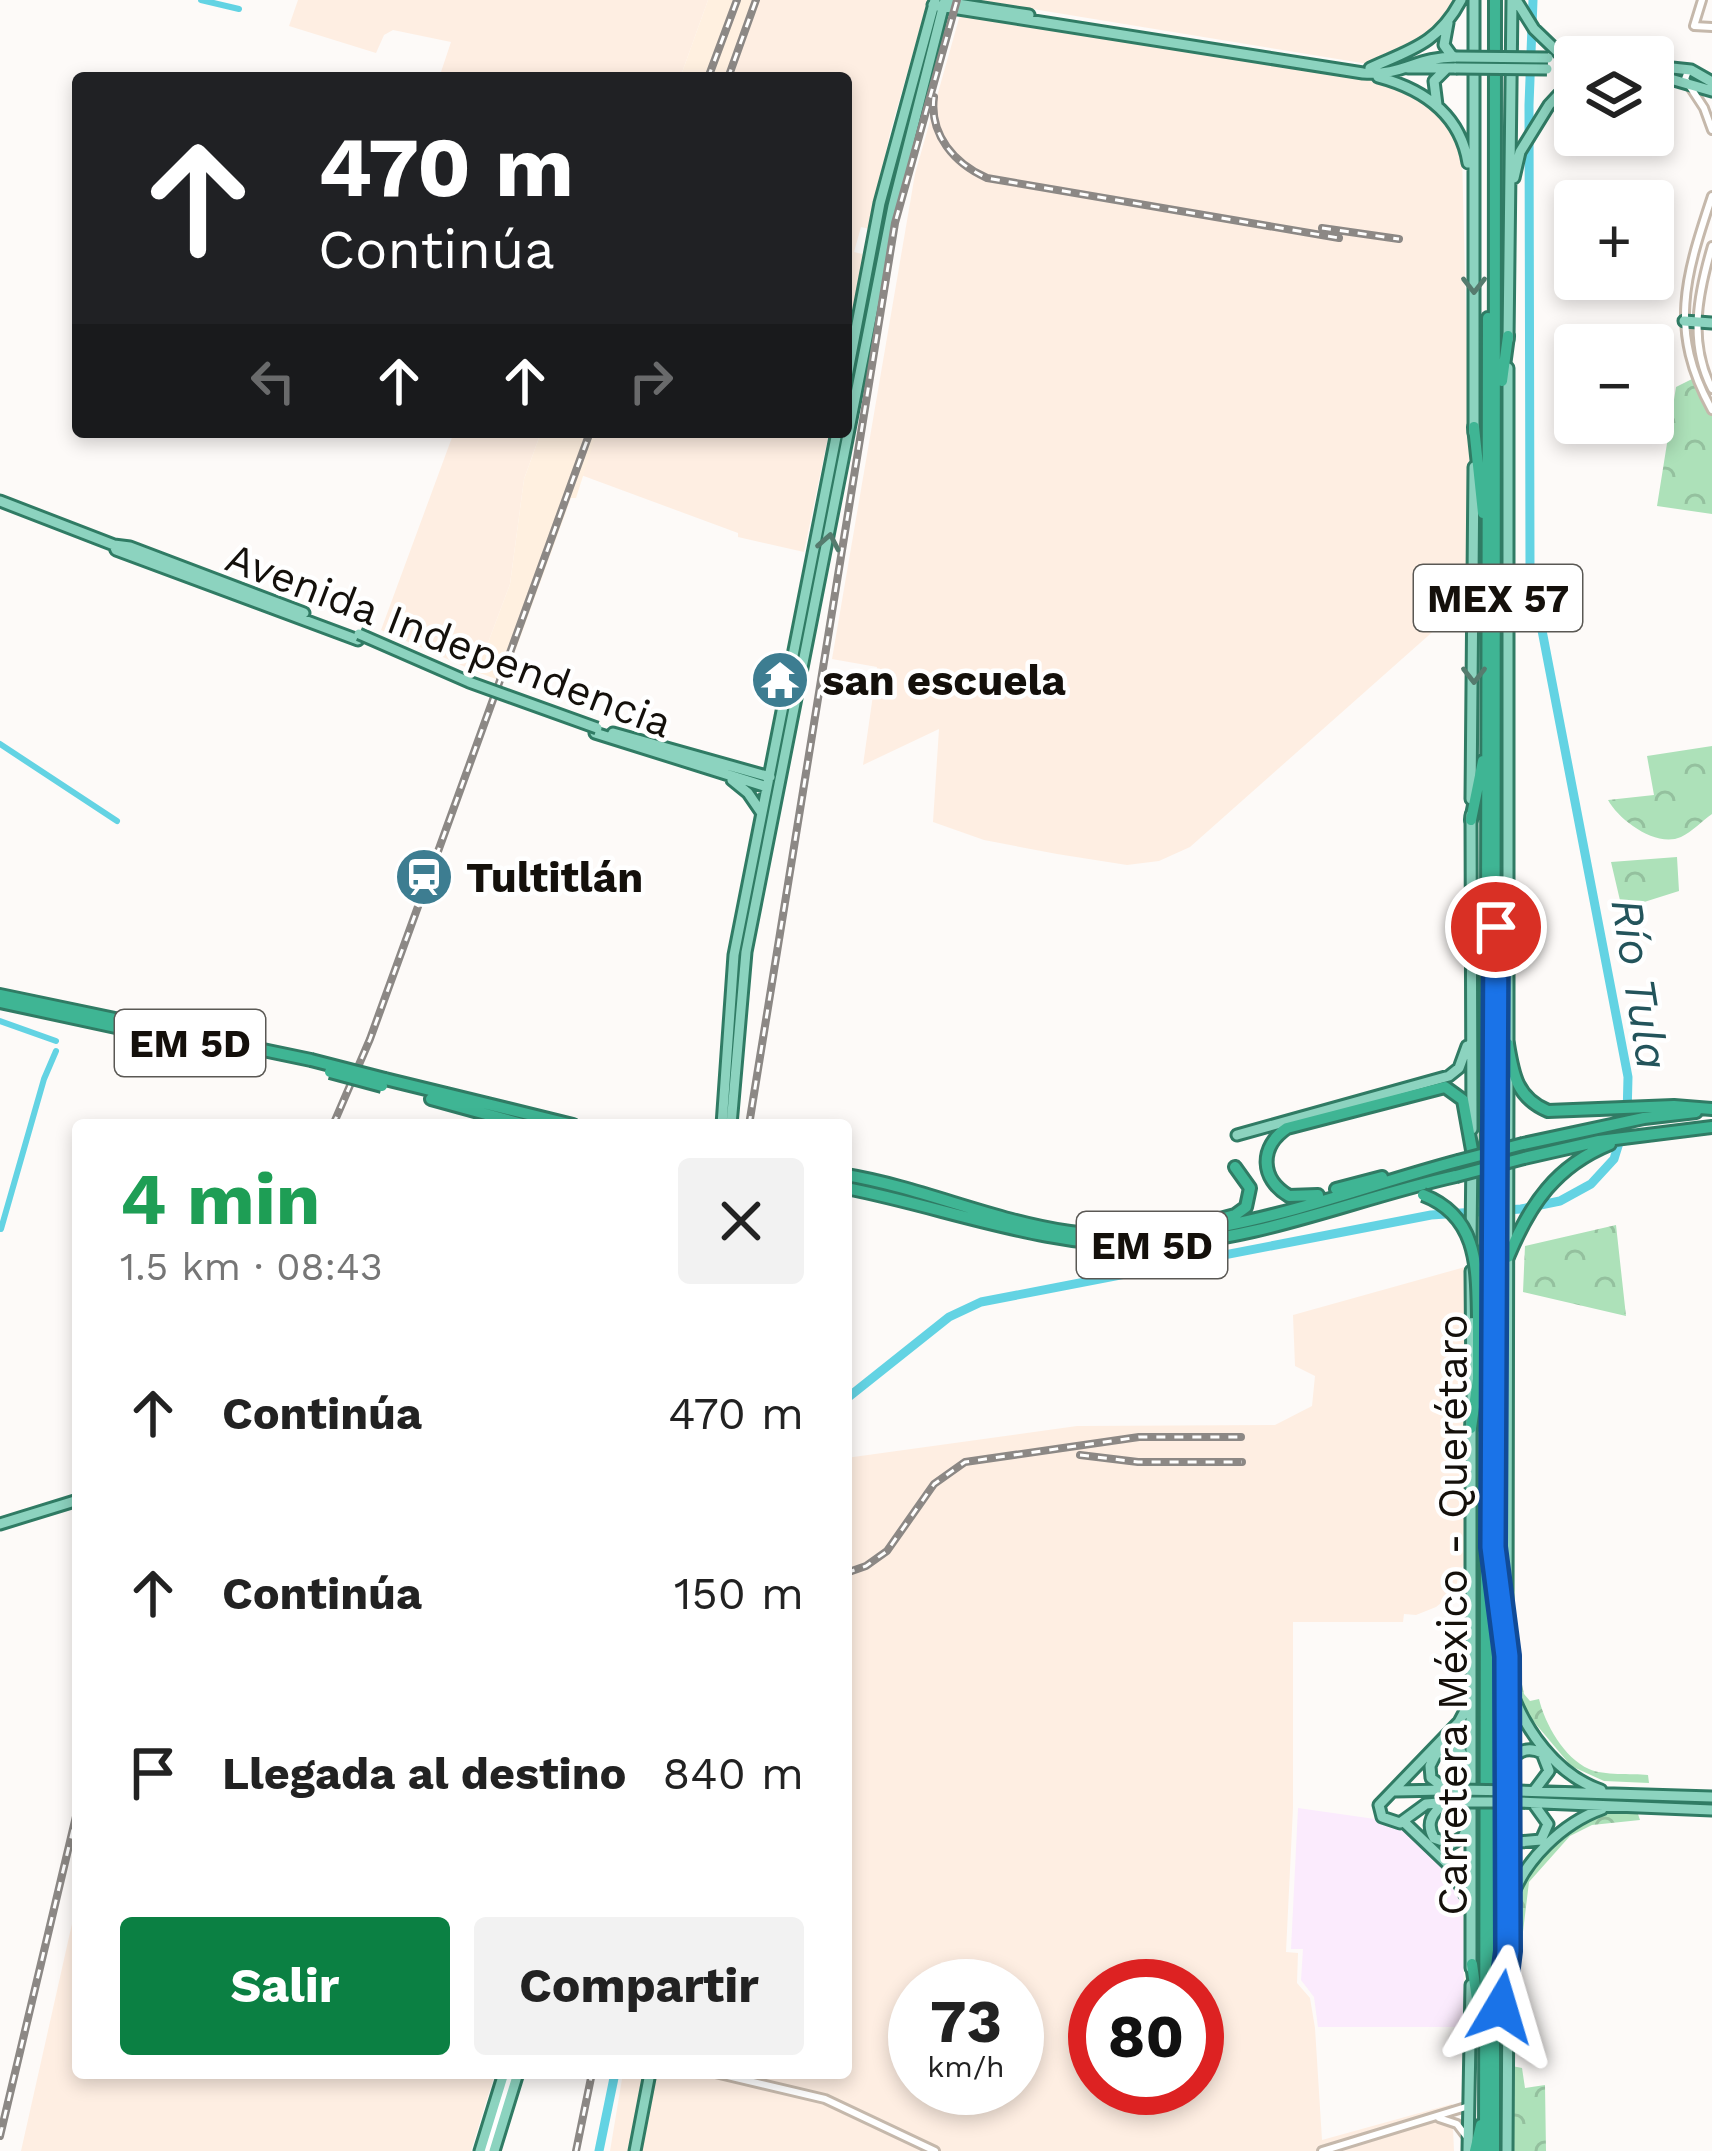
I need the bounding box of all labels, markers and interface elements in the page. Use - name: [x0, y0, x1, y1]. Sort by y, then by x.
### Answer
- map controls: [1554, 36, 1674, 444]
- button: layers: [1554, 36, 1674, 156]
- text: 470 m: [318, 118, 574, 216]
- icon: ahead: [120, 120, 276, 276]
- button: +: [1554, 180, 1674, 300]
- text: Continúa: [318, 218, 555, 281]
- one-way arrow: [1461, 277, 1487, 295]
- button: −: [1554, 324, 1674, 444]
- icon: left: [240, 348, 306, 414]
- icon: ahead: [366, 348, 432, 414]
- icon: ahead: [492, 348, 558, 414]
- icon: right: [618, 348, 684, 414]
- street label: Avenida Independencia: [219, 532, 679, 748]
- one-way arrow: [816, 532, 841, 552]
- road number: MEX 57: [1414, 565, 1582, 631]
- temple icon: san escuela: [749, 649, 811, 711]
- place label: san escuela: [822, 656, 1067, 705]
- one-way arrow: [1461, 667, 1487, 685]
- station icon: Tultitlán: [393, 846, 455, 908]
- place label: Tultitlán: [466, 853, 643, 902]
- pin: [1445, 876, 1547, 978]
- icon: arrive: [1463, 894, 1529, 960]
- water label: Río Tula: [1600, 895, 1680, 1073]
- road number: EM 5D: [115, 1010, 265, 1076]
- text: 4 min: [120, 1157, 320, 1241]
- button: close: [678, 1158, 804, 1284]
- road number: EM 5D: [1077, 1212, 1227, 1278]
- text: 1.5 km · 08:43: [120, 1244, 383, 1289]
- street label: Carretera México - Querétaro: [1428, 1314, 1477, 1916]
- icon: ahead: [120, 1380, 186, 1446]
- text: Continúa: [222, 1387, 422, 1440]
- text: 470 m: [668, 1387, 804, 1440]
- icon: ahead: [120, 1560, 186, 1626]
- text: Continúa: [222, 1567, 422, 1620]
- text: 150 m: [674, 1567, 804, 1620]
- icon: arrive: [120, 1740, 186, 1806]
- text: Llegada al destino: [222, 1747, 627, 1800]
- text: 840 m: [663, 1747, 804, 1800]
- button: Salir: [120, 1917, 450, 2055]
- button: Compartir: [474, 1917, 804, 2055]
- position arrow: [1438, 1944, 1564, 2070]
- speed limit sign: 80: [1068, 1959, 1224, 2115]
- text: 73: [930, 1986, 1002, 2057]
- text: km/h: [927, 2049, 1005, 2084]

